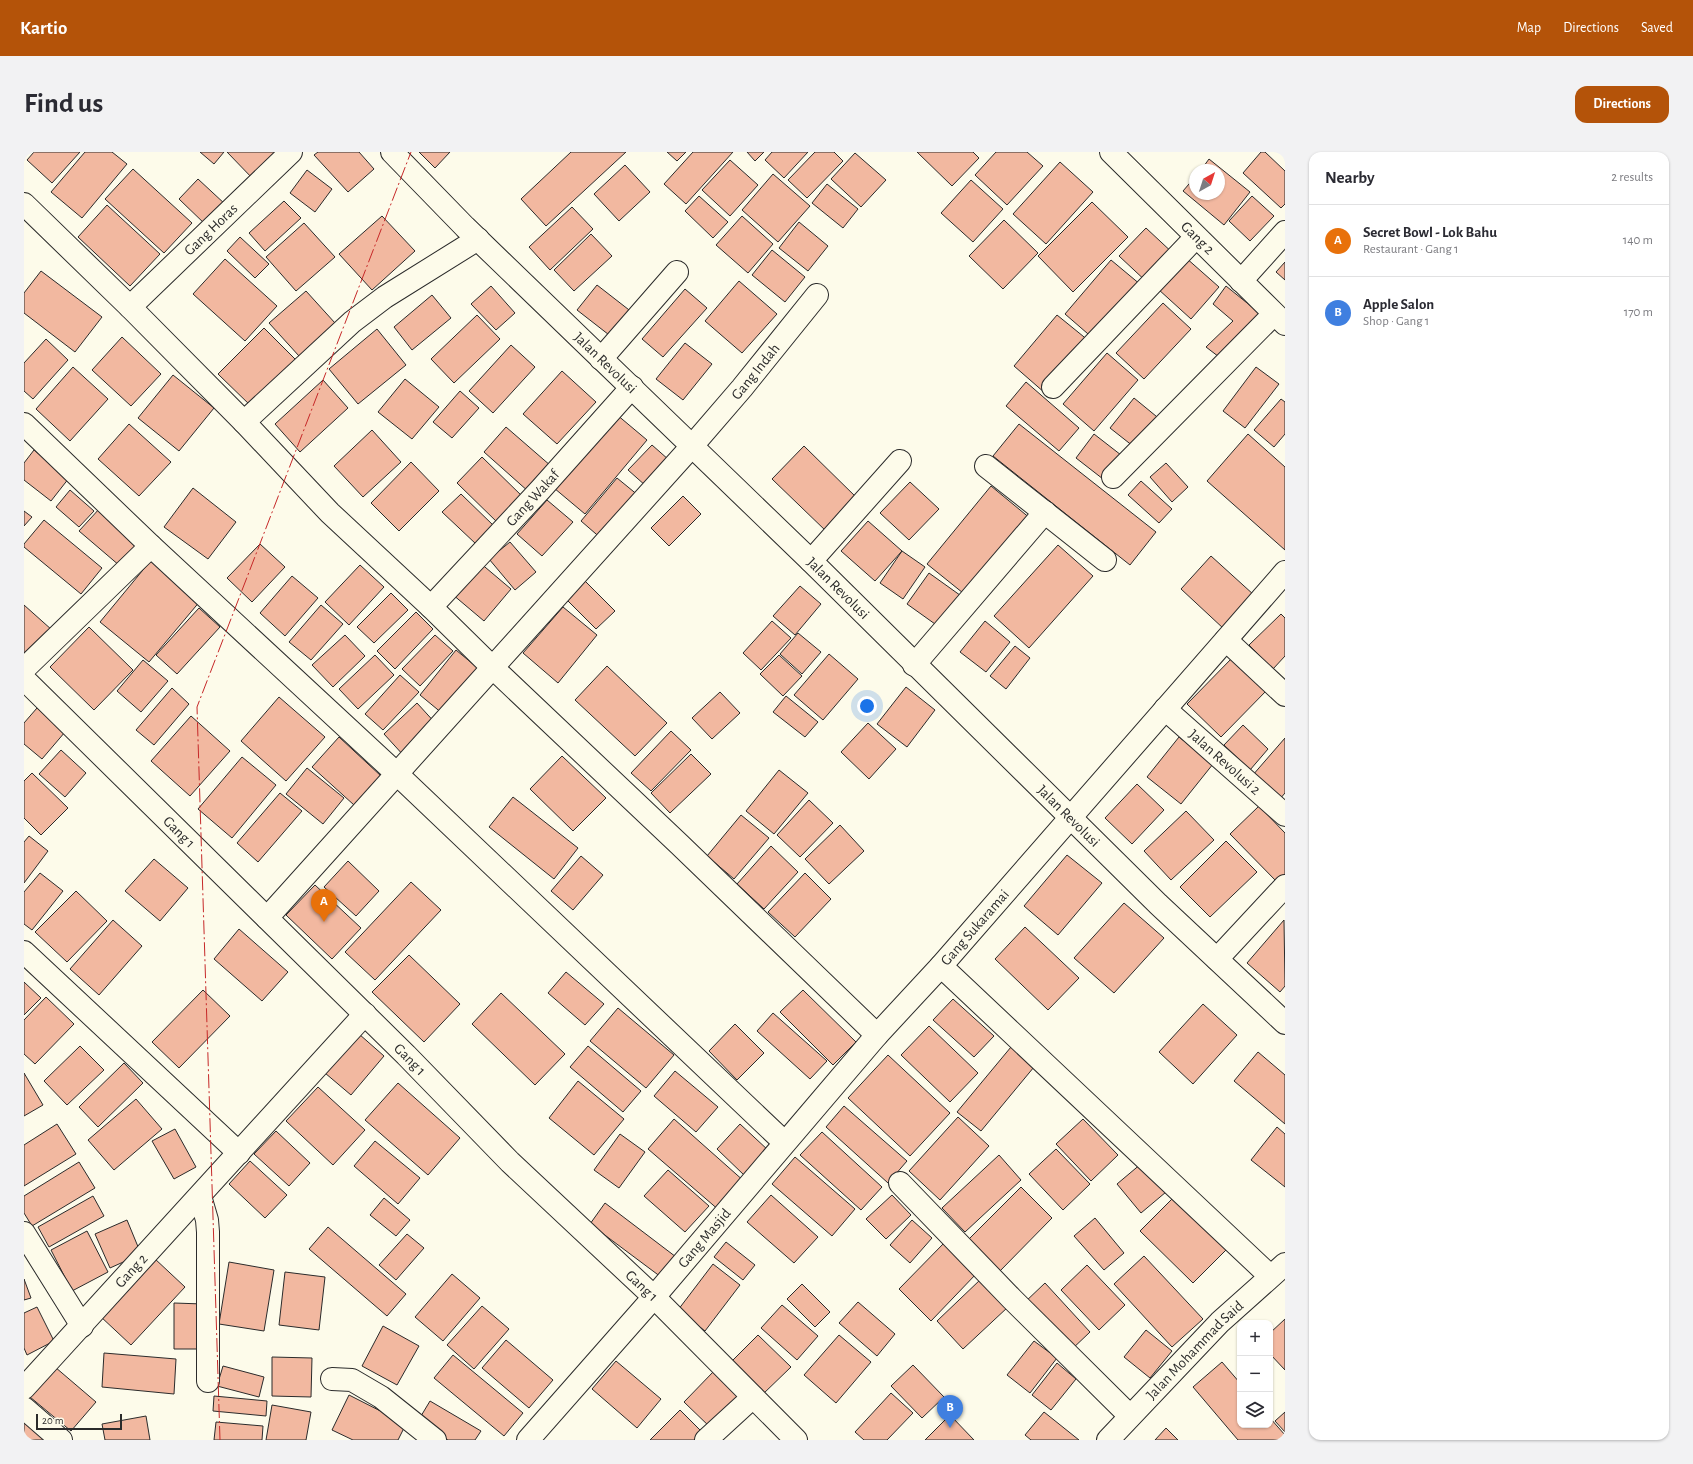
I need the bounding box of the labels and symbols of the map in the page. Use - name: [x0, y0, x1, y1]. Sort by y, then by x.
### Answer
- north arrow: [1189, 164, 1225, 200]
- street label: Gang Horas: [181, 201, 241, 259]
- street label: Gang 2: [1178, 219, 1217, 258]
- street label: Jalan Revolusi: [571, 330, 639, 396]
- street label: Gang Indah: [729, 341, 783, 403]
- street label: Gang Wakaf: [503, 466, 563, 529]
- street label: Jalan Revolusi: [804, 555, 872, 622]
- your location: [857, 696, 877, 716]
- street label: Jalan Revolusi 2: [1186, 727, 1264, 798]
- street label: Jalan Revolusi: [1034, 782, 1102, 850]
- street label: Gang 1: [160, 813, 198, 851]
- street label: Gang Sukaramai: [938, 887, 1012, 969]
- pin: A: [311, 889, 337, 922]
- street label: Gang 1: [391, 1041, 429, 1079]
- street label: Gang Masjid: [675, 1206, 734, 1271]
- street label: Gang 2: [112, 1251, 151, 1291]
- street label: Gang 1: [622, 1267, 661, 1305]
- street label: Jalan Mohammad Said: [1144, 1298, 1247, 1403]
- pin: B: [937, 1395, 963, 1428]
- scale bar: [36, 1412, 122, 1431]

